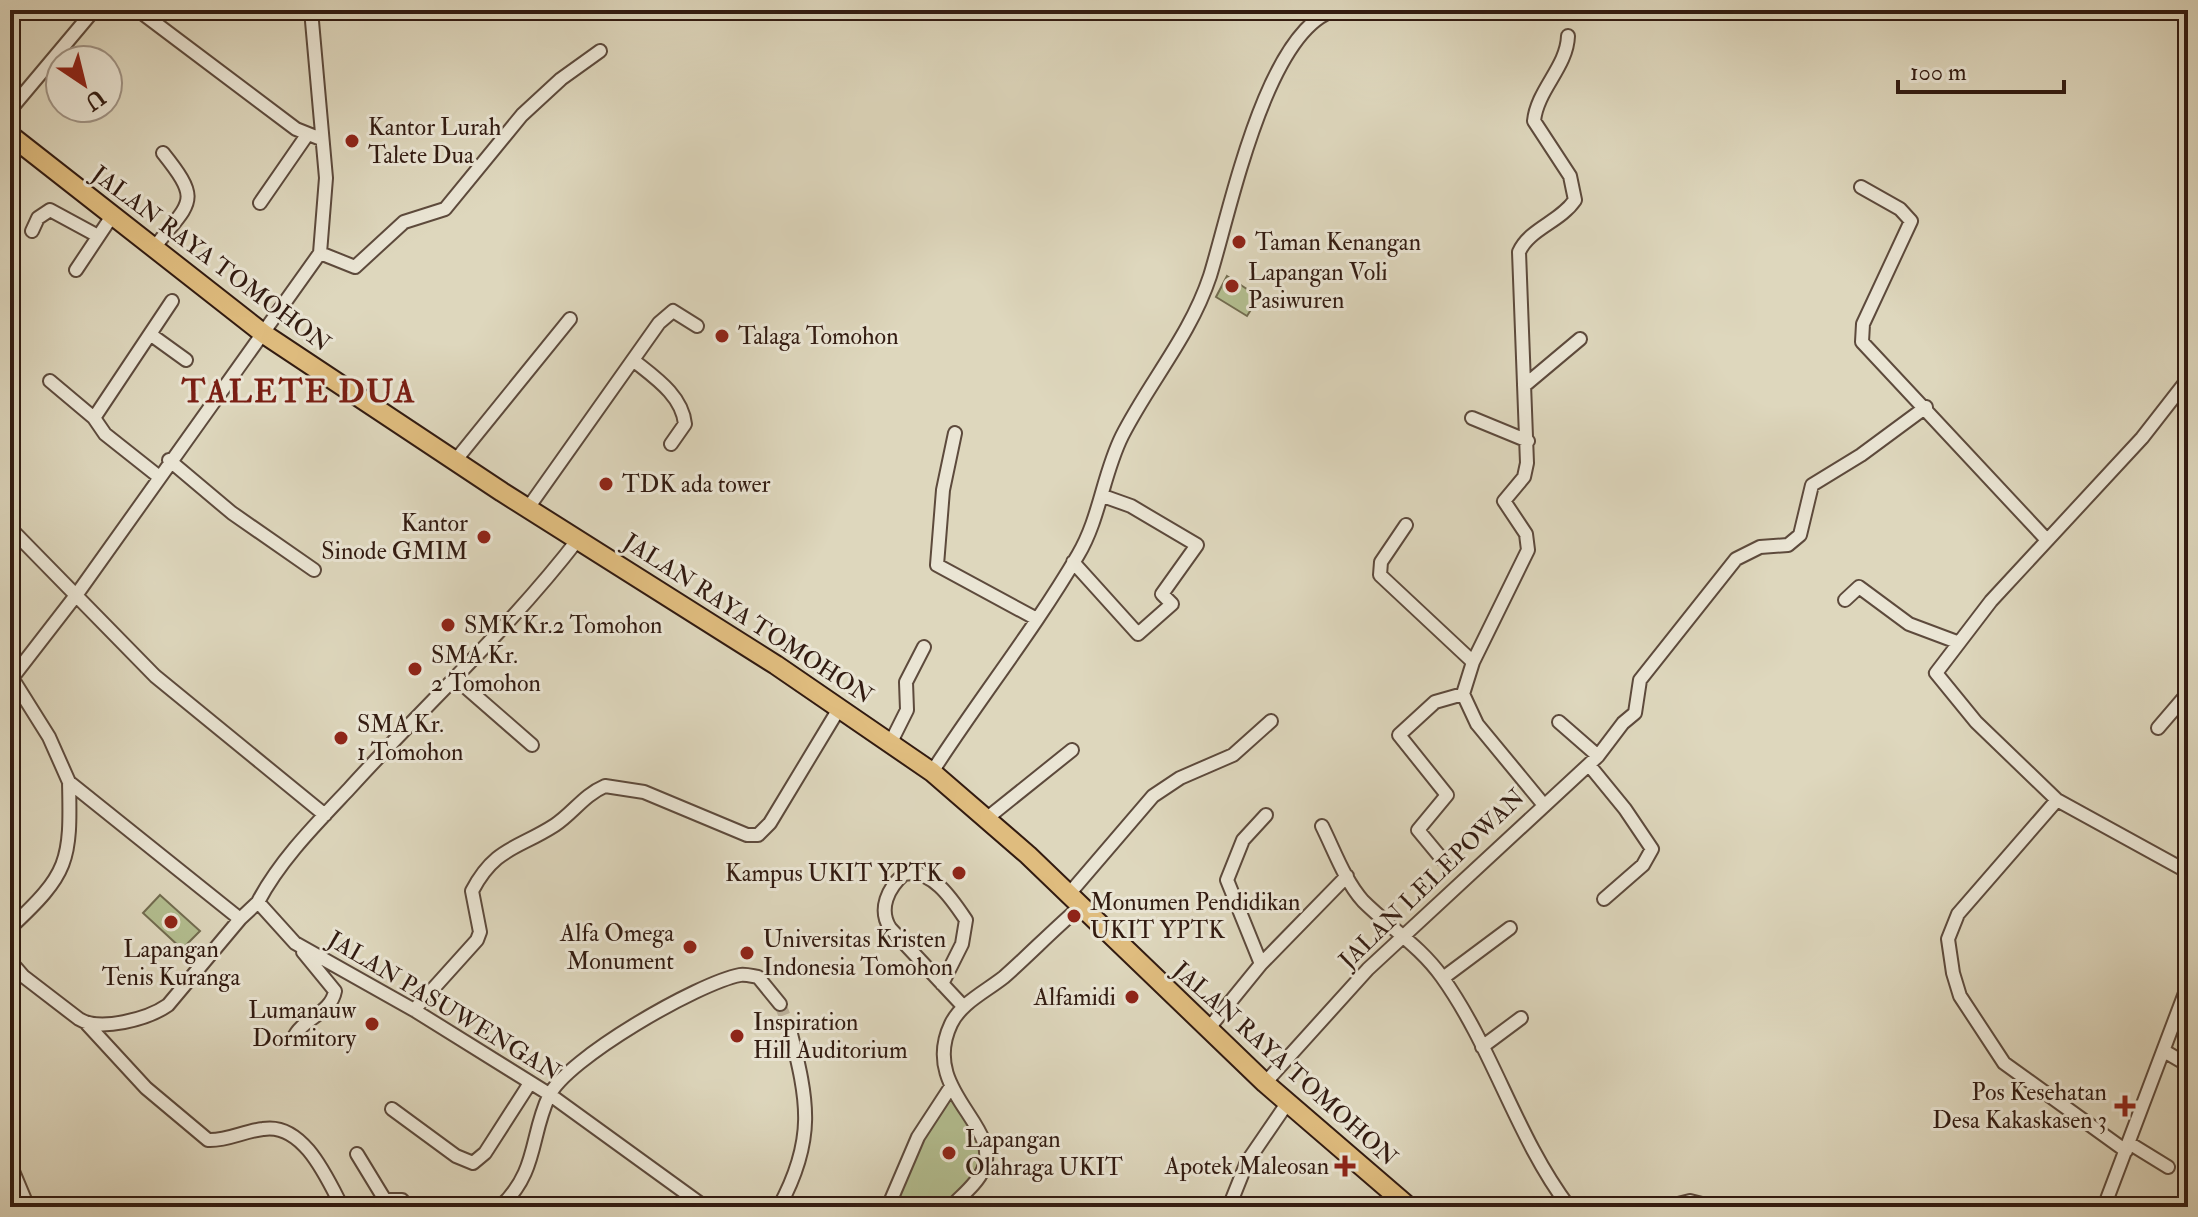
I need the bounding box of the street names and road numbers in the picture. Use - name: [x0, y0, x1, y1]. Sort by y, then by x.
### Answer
- street label: JALAN RAYA TOMOHON: [84, 158, 337, 359]
- street label: JALAN RAYA TOMOHON: [616, 526, 879, 712]
- street label: JALAN LELEPOWAN: [1332, 782, 1532, 977]
- street label: JALAN PASUWENGAN: [321, 924, 567, 1088]
- street label: JALAN RAYA TOMOHON: [1165, 954, 1404, 1173]

